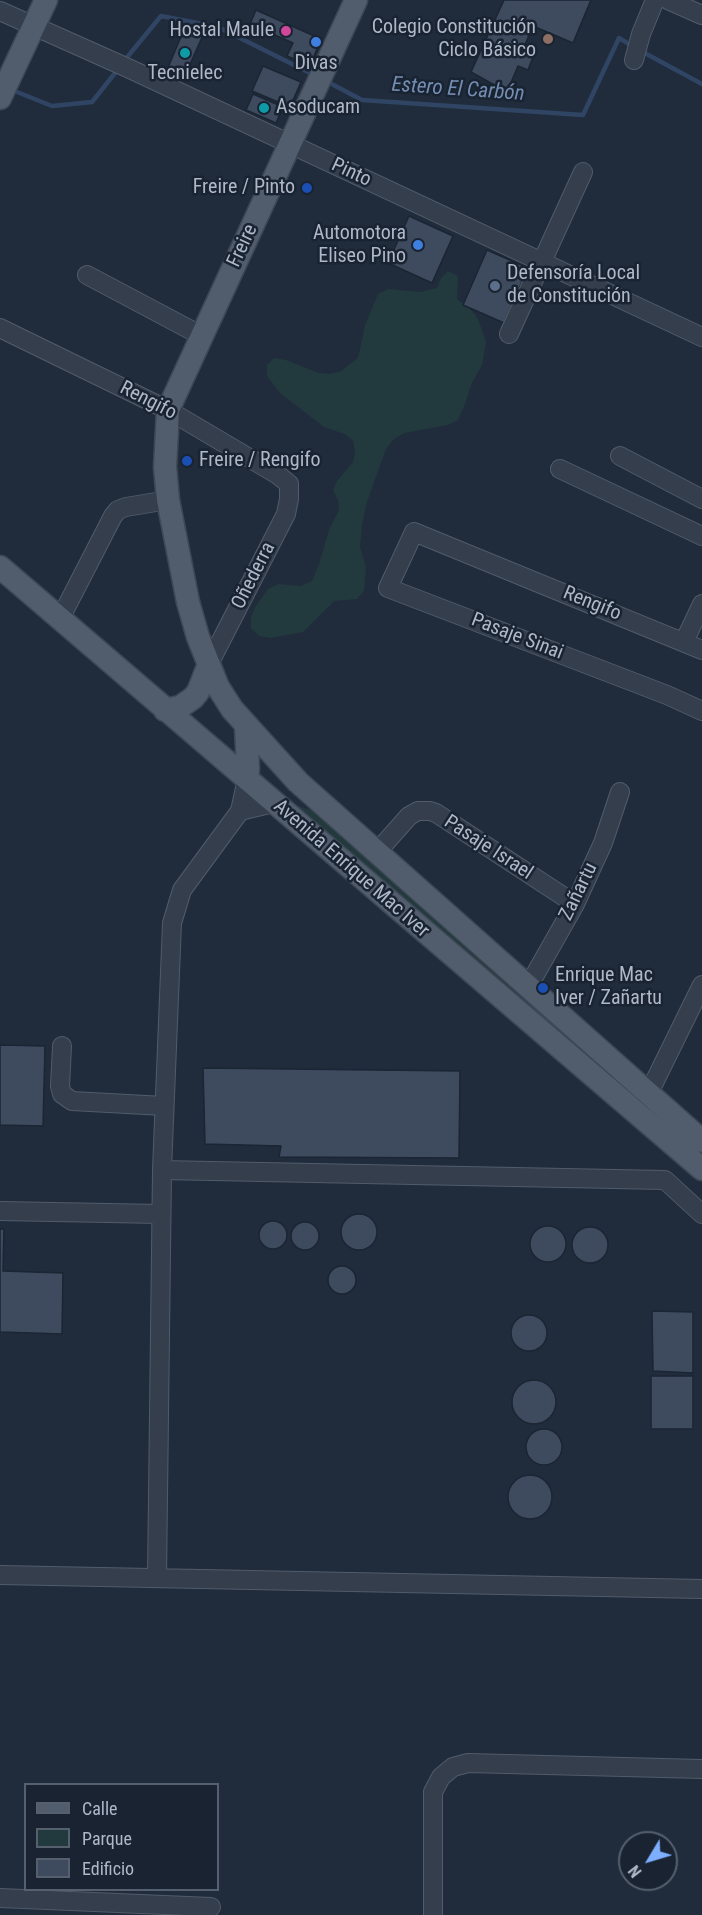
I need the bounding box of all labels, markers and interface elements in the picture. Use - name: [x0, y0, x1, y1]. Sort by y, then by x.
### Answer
- place label: Colegio Constitución Ciclo Básico: [372, 16, 536, 63]
- place label: Hostal Maule: [169, 19, 274, 43]
- marker: Hostal Maule: [279, 24, 293, 38]
- marker: Colegio Constitución Ciclo Básico: [541, 32, 555, 46]
- marker: Divas: [309, 35, 323, 49]
- marker: Tecnielec: [178, 46, 192, 60]
- place label: Divas: [294, 52, 338, 76]
- place label: Tecnielec: [148, 62, 222, 86]
- water label: Estero El Carbón: [391, 73, 525, 107]
- place label: Asoducam: [276, 96, 360, 120]
- marker: Asoducam: [257, 101, 271, 115]
- street label: Pinto: [327, 153, 375, 193]
- place label: Freire / Pinto: [193, 176, 295, 200]
- marker: Freire / Pinto: [300, 181, 314, 195]
- street label: Freire: [223, 221, 263, 271]
- place label: Automotora Eliseo Pino: [313, 222, 406, 269]
- marker: Automotora Eliseo Pino: [411, 238, 425, 252]
- place label: Defensoría Local de Constitución: [507, 262, 640, 309]
- marker: Defensoría Local de Constitución: [488, 279, 502, 293]
- street label: Rengifo: [116, 377, 180, 425]
- place label: Freire / Rengifo: [199, 449, 321, 473]
- marker: Freire / Rengifo: [180, 454, 194, 468]
- street label: Oñederra: [227, 539, 281, 613]
- street label: Rengifo: [559, 582, 625, 626]
- street label: Pasaje Sinai: [468, 609, 566, 665]
- street label: Avenida Enrique Mac Iver: [268, 795, 434, 943]
- street label: Pasaje Israel: [439, 810, 537, 886]
- street label: Zañartu: [555, 859, 603, 925]
- place label: Enrique Mac Iver / Zañartu: [555, 964, 662, 1011]
- marker: Enrique Mac Iver / Zañartu: [536, 981, 550, 995]
- legend: [24, 1783, 219, 1891]
- text: Calle: [82, 1798, 118, 1819]
- text: Parque: [82, 1828, 132, 1849]
- north arrow: [618, 1831, 678, 1891]
- text: Edificio: [82, 1858, 134, 1879]
- text: N: [625, 1861, 646, 1881]

